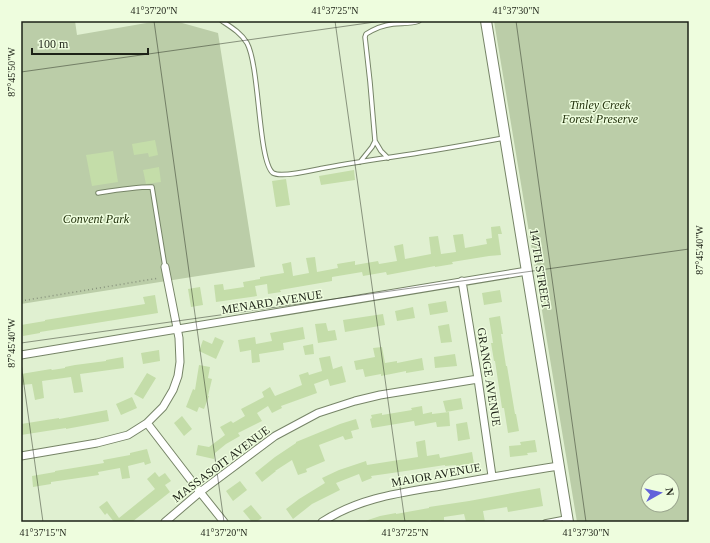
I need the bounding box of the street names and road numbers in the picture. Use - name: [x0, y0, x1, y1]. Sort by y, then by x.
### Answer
- street label: 147TH STREET: [527, 228, 553, 311]
- street label: MENARD AVENUE: [220, 287, 324, 317]
- street label: GRANGE AVENUE: [474, 326, 504, 428]
- street label: MASSASOIT AVENUE: [170, 423, 272, 505]
- street label: MAJOR AVENUE: [390, 460, 482, 490]

